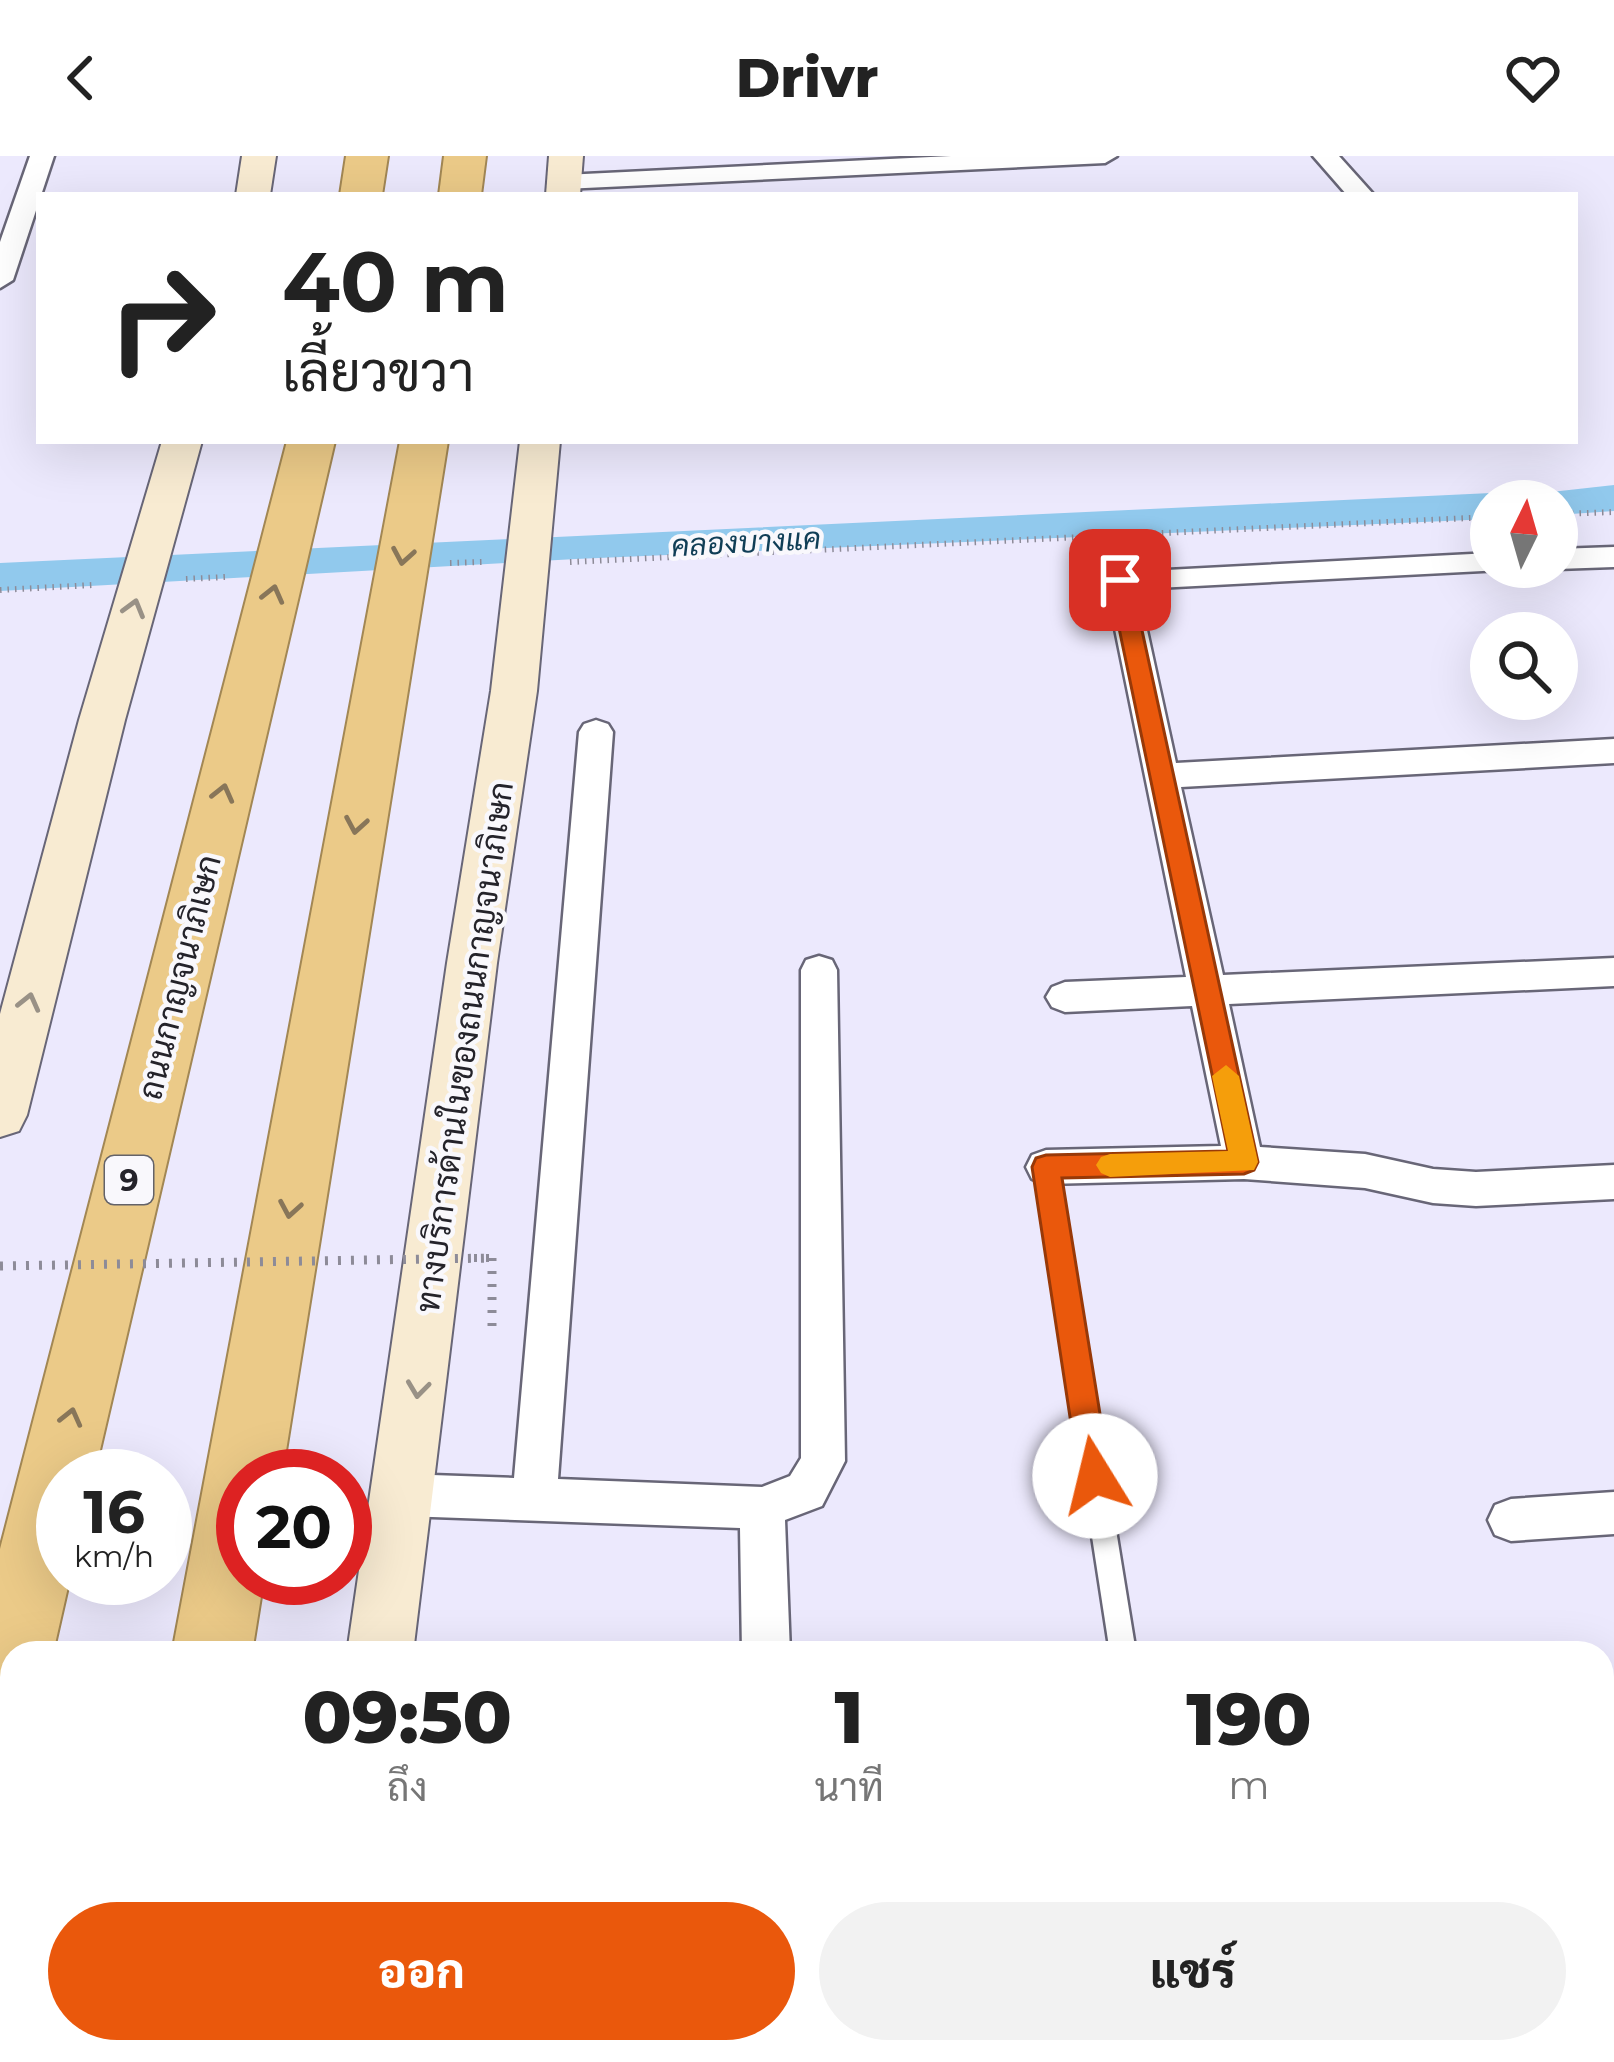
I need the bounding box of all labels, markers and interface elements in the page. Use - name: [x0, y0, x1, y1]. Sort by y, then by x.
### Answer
- icon: back: [48, 45, 114, 111]
- text: Drivr: [736, 45, 878, 111]
- icon: heart: [1500, 45, 1566, 111]
- text: 40 m: [282, 231, 509, 333]
- icon: right: [84, 240, 240, 396]
- text: เลี้ยวขวา: [282, 339, 475, 405]
- north arrow: [1470, 480, 1578, 588]
- map controls: [1470, 480, 1578, 720]
- water label: คลองบางแค: [670, 520, 822, 564]
- pin: [1069, 529, 1171, 631]
- one-way arrow: [392, 546, 417, 566]
- icon: arrive: [1087, 547, 1153, 613]
- one-way arrow: [259, 584, 284, 604]
- one-way arrow: [120, 598, 145, 619]
- button: search: [1470, 612, 1578, 720]
- street label: ทางบริการด้านในของถนนกาญจนาภิเษก: [407, 779, 521, 1315]
- one-way arrow: [209, 784, 234, 804]
- one-way arrow: [344, 815, 369, 835]
- street label: ถนนกาญจนาภิเษก: [129, 850, 229, 1104]
- one-way arrow: [15, 992, 40, 1013]
- road number: 9: [105, 1156, 153, 1204]
- one-way arrow: [278, 1199, 303, 1219]
- one-way arrow: [405, 1379, 431, 1399]
- one-way arrow: [57, 1407, 82, 1428]
- position arrow: [1032, 1413, 1158, 1539]
- speed limit sign: 20: [216, 1449, 372, 1605]
- text: 16: [83, 1475, 145, 1548]
- text: km/h: [74, 1538, 154, 1575]
- text: 09:50: [302, 1673, 512, 1761]
- text: 1: [835, 1673, 864, 1761]
- text: 190: [1186, 1675, 1312, 1763]
- text: m: [1228, 1761, 1270, 1809]
- text: ถึง: [387, 1763, 427, 1811]
- text: นาที: [814, 1763, 884, 1811]
- button: ออก: [48, 1902, 795, 2040]
- button: แชร์: [819, 1902, 1566, 2040]

